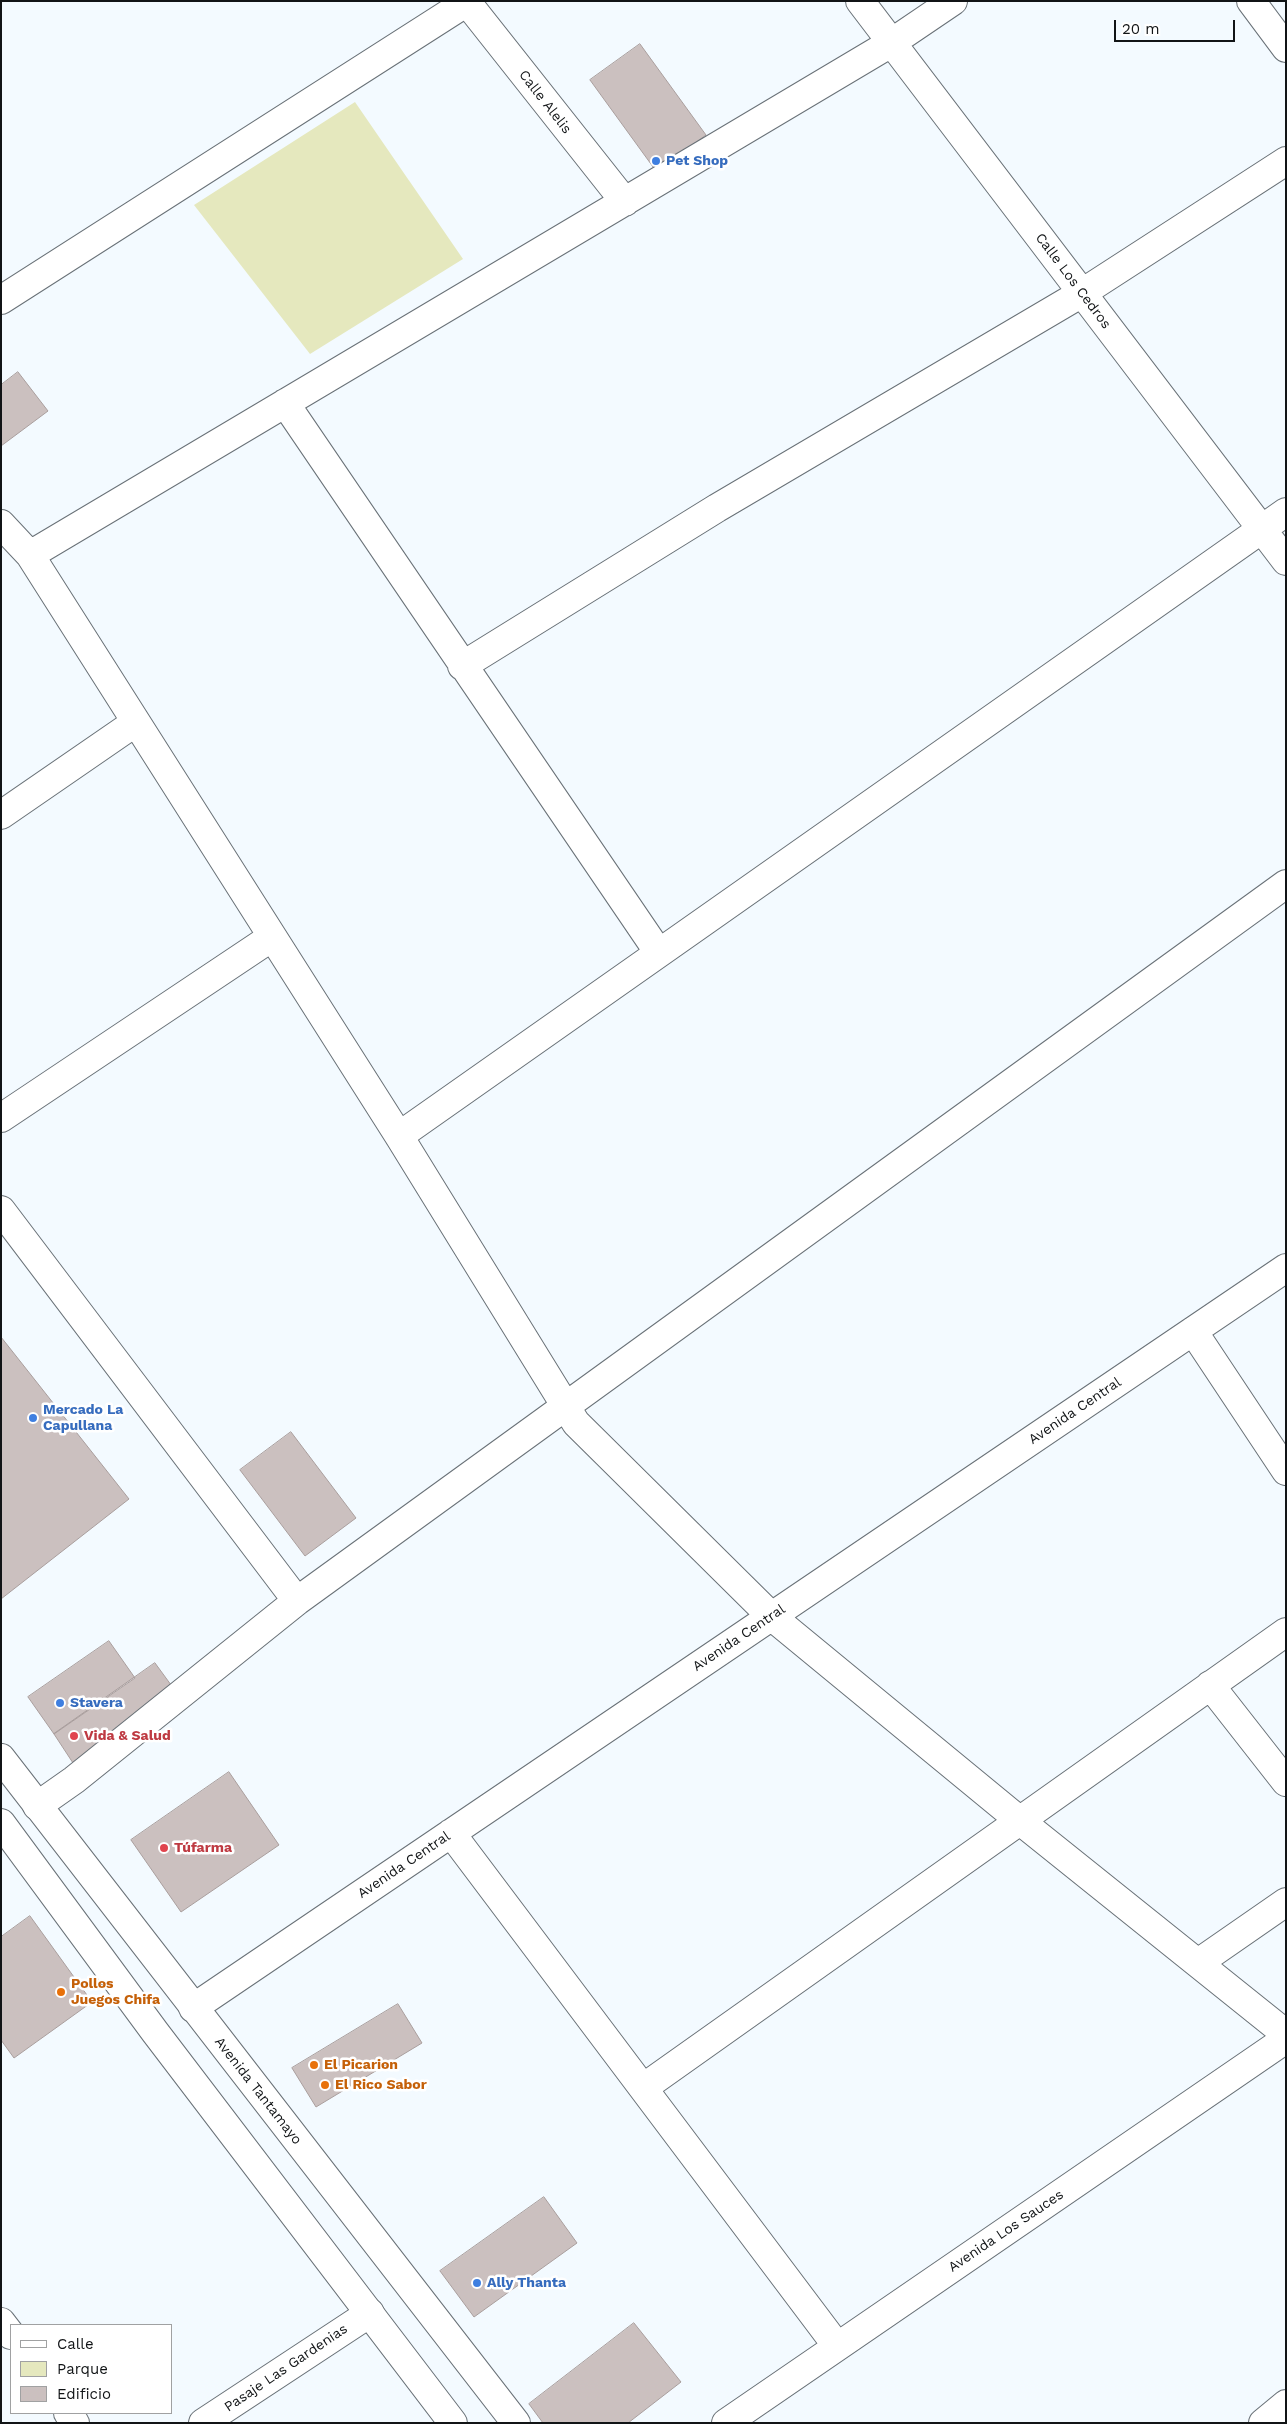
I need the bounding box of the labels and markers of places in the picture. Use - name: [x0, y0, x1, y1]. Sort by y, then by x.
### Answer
- place label: Pet Shop: [666, 153, 728, 169]
- marker: Pet Shop: [650, 155, 662, 167]
- place label: Mercado La Capullana: [43, 1402, 123, 1434]
- marker: Mercado La Capullana: [27, 1412, 39, 1424]
- place label: Stavera: [70, 1695, 123, 1711]
- marker: Stavera: [54, 1697, 66, 1709]
- place label: Vida & Salud: [84, 1728, 171, 1744]
- marker: Vida & Salud: [68, 1730, 80, 1742]
- place label: Túfarma: [174, 1840, 232, 1856]
- marker: Túfarma: [158, 1842, 170, 1854]
- place label: Pollos Juegos Chifa: [71, 1976, 160, 2008]
- marker: Pollos Juegos Chifa: [55, 1986, 67, 1998]
- place label: El Picarion: [324, 2057, 398, 2073]
- marker: El Picarion: [308, 2059, 320, 2071]
- place label: El Rico Sabor: [335, 2077, 427, 2093]
- marker: El Rico Sabor: [319, 2079, 331, 2091]
- place label: Ally Thanta: [487, 2275, 566, 2291]
- marker: Ally Thanta: [471, 2277, 483, 2289]

